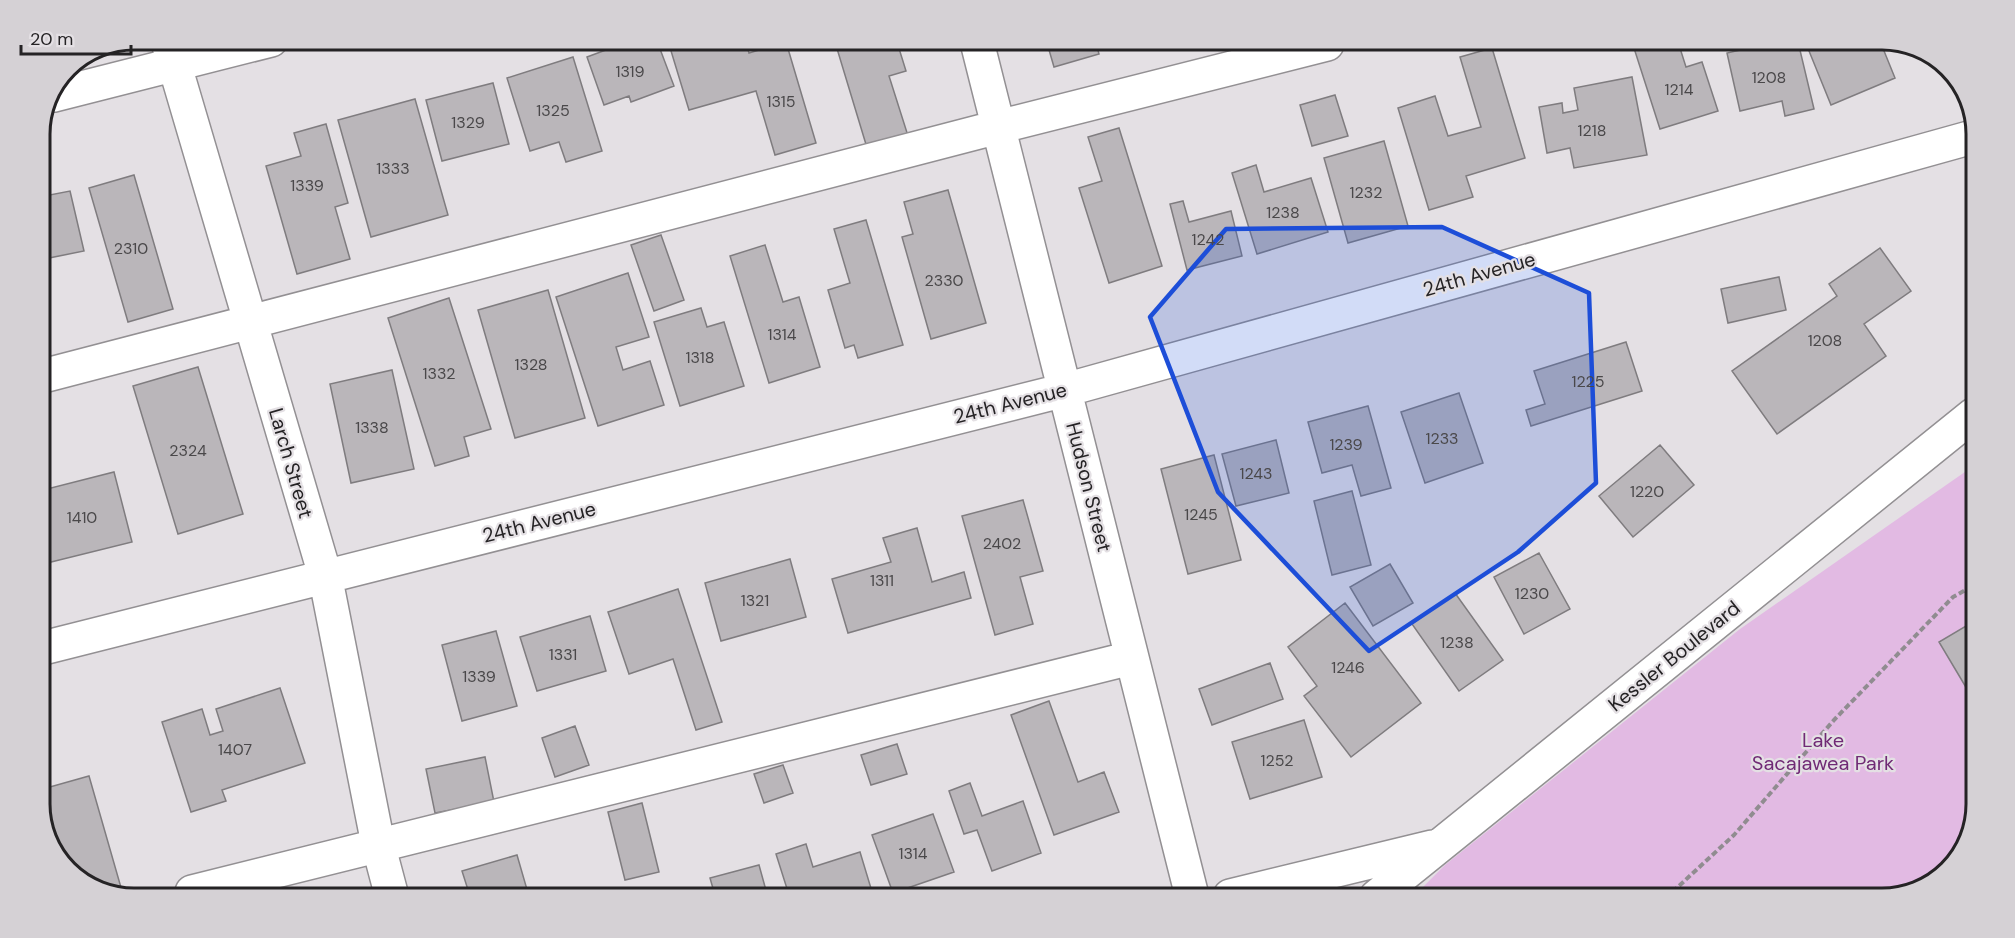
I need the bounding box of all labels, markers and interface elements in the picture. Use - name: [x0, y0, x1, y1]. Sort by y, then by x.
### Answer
- scale bar: [21, 18, 130, 56]
- text: 20 m: [30, 27, 73, 51]
- house number: 1319: [615, 61, 645, 82]
- house number: 1208: [1752, 67, 1786, 88]
- house number: 1214: [1665, 79, 1694, 100]
- house number: 1315: [767, 91, 795, 112]
- house number: 1325: [536, 100, 570, 121]
- house number: 1329: [451, 112, 485, 133]
- house number: 1218: [1578, 120, 1606, 141]
- house number: 1333: [376, 158, 410, 179]
- house number: 1339: [290, 175, 324, 196]
- house number: 1232: [1350, 182, 1382, 203]
- house number: 1238: [1266, 202, 1300, 223]
- house number: 1242: [1192, 229, 1224, 250]
- house number: 2310: [114, 238, 148, 259]
- street label: 24th Avenue: [1420, 246, 1538, 302]
- house number: 2330: [924, 270, 964, 291]
- house number: 1314: [768, 324, 797, 345]
- house number: 1208: [1808, 330, 1842, 351]
- house number: 1318: [686, 347, 714, 368]
- house number: 1328: [514, 354, 548, 375]
- house number: 1332: [422, 363, 456, 384]
- house number: 1225: [1571, 371, 1605, 392]
- street label: 24th Avenue: [951, 376, 1069, 430]
- street label: Larch Street: [263, 405, 319, 521]
- house number: 1338: [355, 417, 389, 438]
- street label: Hudson Street: [1060, 419, 1118, 555]
- house number: 1233: [1425, 428, 1459, 449]
- house number: 1239: [1329, 434, 1363, 455]
- house number: 2324: [169, 440, 207, 461]
- house number: 1243: [1239, 463, 1273, 484]
- house number: 1220: [1630, 481, 1664, 502]
- street label: 24th Avenue: [480, 495, 598, 549]
- house number: 1245: [1184, 504, 1218, 525]
- house number: 1410: [67, 507, 97, 528]
- house number: 2402: [983, 533, 1021, 554]
- house number: 1311: [870, 570, 894, 591]
- house number: 1230: [1515, 583, 1549, 604]
- house number: 1321: [741, 590, 769, 611]
- street label: Kessler Boulevard: [1603, 595, 1745, 717]
- house number: 1238: [1440, 632, 1474, 653]
- house number: 1331: [549, 644, 577, 665]
- house number: 1246: [1331, 657, 1365, 678]
- house number: 1339: [462, 666, 496, 687]
- park label: Lake Sacajawea Park: [1752, 727, 1894, 776]
- house number: 1407: [218, 739, 252, 760]
- house number: 1252: [1261, 750, 1293, 771]
- house number: 1314: [899, 843, 928, 864]

